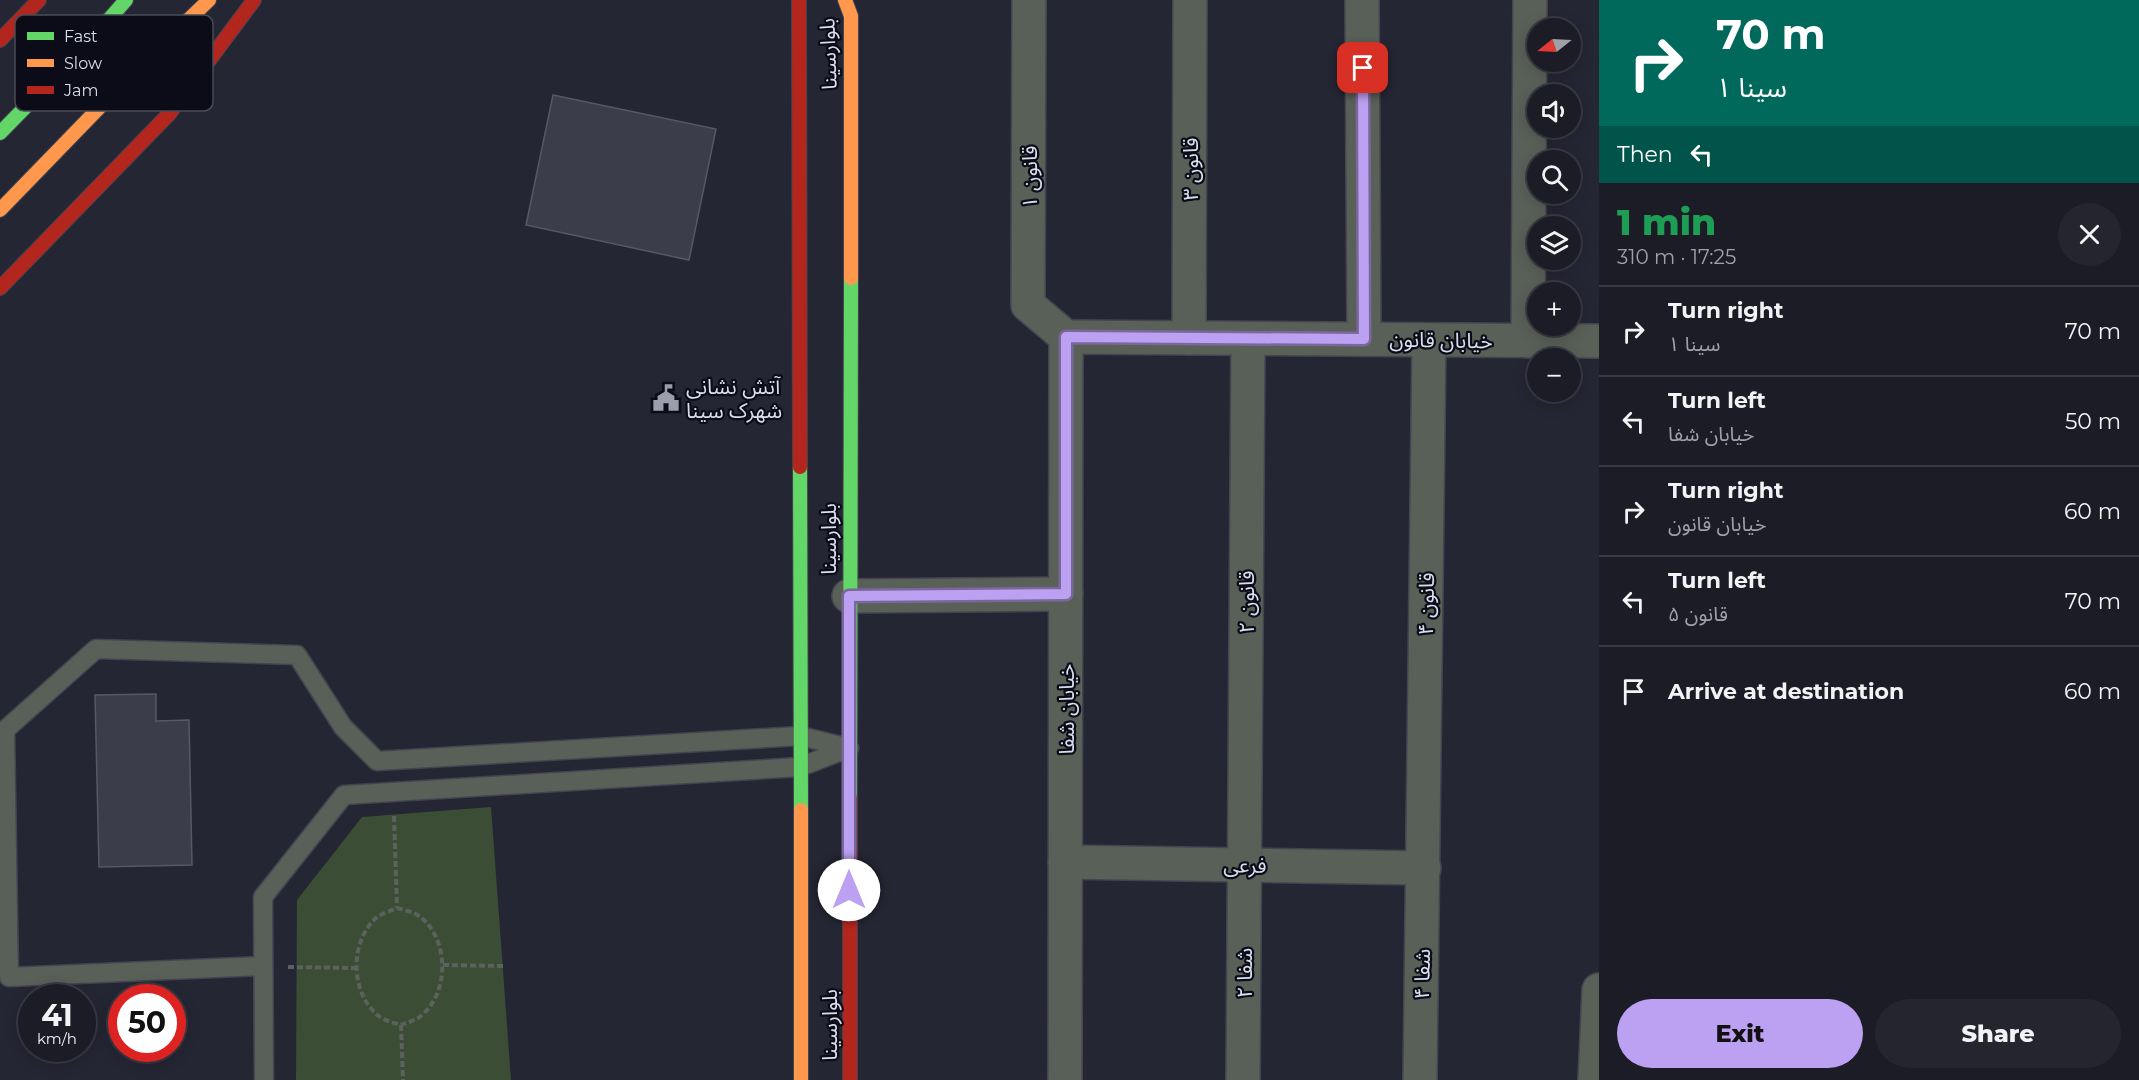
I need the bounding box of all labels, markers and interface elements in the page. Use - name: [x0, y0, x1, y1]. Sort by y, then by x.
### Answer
- text: 70 m: [1716, 8, 1826, 60]
- legend: [15, 15, 213, 111]
- street label: بلوارسینا: [814, 18, 842, 90]
- north arrow: [1527, 18, 1581, 72]
- map controls: [1527, 18, 1581, 402]
- icon: right: [1617, 24, 1695, 102]
- text: Fast: [64, 27, 98, 46]
- pin: [1337, 42, 1388, 93]
- icon: arrive: [1346, 51, 1379, 84]
- text: Slow: [64, 54, 102, 73]
- text: سینا ۱: [1716, 71, 1787, 104]
- text: Jam: [63, 81, 98, 100]
- button: sound: [1527, 84, 1581, 138]
- street label: قانون ۳: [1178, 138, 1203, 200]
- icon: left: [1685, 138, 1718, 171]
- text: Then: [1617, 141, 1673, 168]
- street label: قانون ۱: [1017, 146, 1042, 208]
- button: search: [1527, 150, 1581, 204]
- text: 1 min: [1617, 200, 1716, 244]
- button: close: [2058, 203, 2121, 266]
- button: layers: [1527, 216, 1581, 270]
- text: 310 m · 17:25: [1617, 245, 1736, 269]
- button: +: [1527, 282, 1581, 336]
- text: Turn right: [1668, 297, 1783, 324]
- icon: right: [1617, 315, 1650, 348]
- text: 70 m: [2065, 318, 2121, 345]
- street label: خیابان قانون: [1389, 327, 1493, 353]
- text: سینا ۱: [1668, 332, 1721, 356]
- button: −: [1527, 348, 1581, 402]
- place label: آتش نشانی شهرک سینا: [686, 374, 782, 423]
- public building icon: آتش نشانی شهرک سینا: [651, 383, 681, 413]
- text: Turn left: [1668, 387, 1766, 414]
- icon: left: [1617, 405, 1650, 438]
- text: 50 m: [2065, 408, 2121, 435]
- text: خیابان شفا: [1668, 422, 1755, 446]
- text: Turn right: [1668, 477, 1783, 504]
- icon: right: [1617, 495, 1650, 528]
- text: 60 m: [2064, 498, 2121, 525]
- street label: بلوارسینا: [816, 503, 841, 575]
- text: خیابان قانون: [1668, 512, 1766, 536]
- text: Turn left: [1668, 567, 1766, 594]
- street label: قانون ۲: [1234, 571, 1259, 633]
- street label: قانون ۴: [1413, 572, 1439, 636]
- icon: left: [1617, 585, 1650, 618]
- text: 70 m: [2065, 588, 2121, 615]
- text: قانون ۵: [1668, 602, 1728, 626]
- street label: خیابان شفا: [1054, 664, 1079, 754]
- icon: arrive: [1617, 675, 1650, 708]
- text: Arrive at destination: [1668, 678, 1904, 705]
- text: 60 m: [2064, 678, 2121, 705]
- street label: فرعی: [1223, 852, 1267, 878]
- position arrow: [817, 858, 881, 922]
- street label: شفا ۲: [1232, 948, 1257, 998]
- street label: شفا ۴: [1409, 949, 1435, 999]
- speed limit sign: 50: [108, 984, 186, 1062]
- street label: بلوارسینا: [817, 989, 842, 1061]
- text: 41: [41, 997, 73, 1034]
- button: Exit: [1617, 999, 1863, 1068]
- button: Share: [1875, 999, 2121, 1068]
- text: km/h: [37, 1029, 77, 1048]

